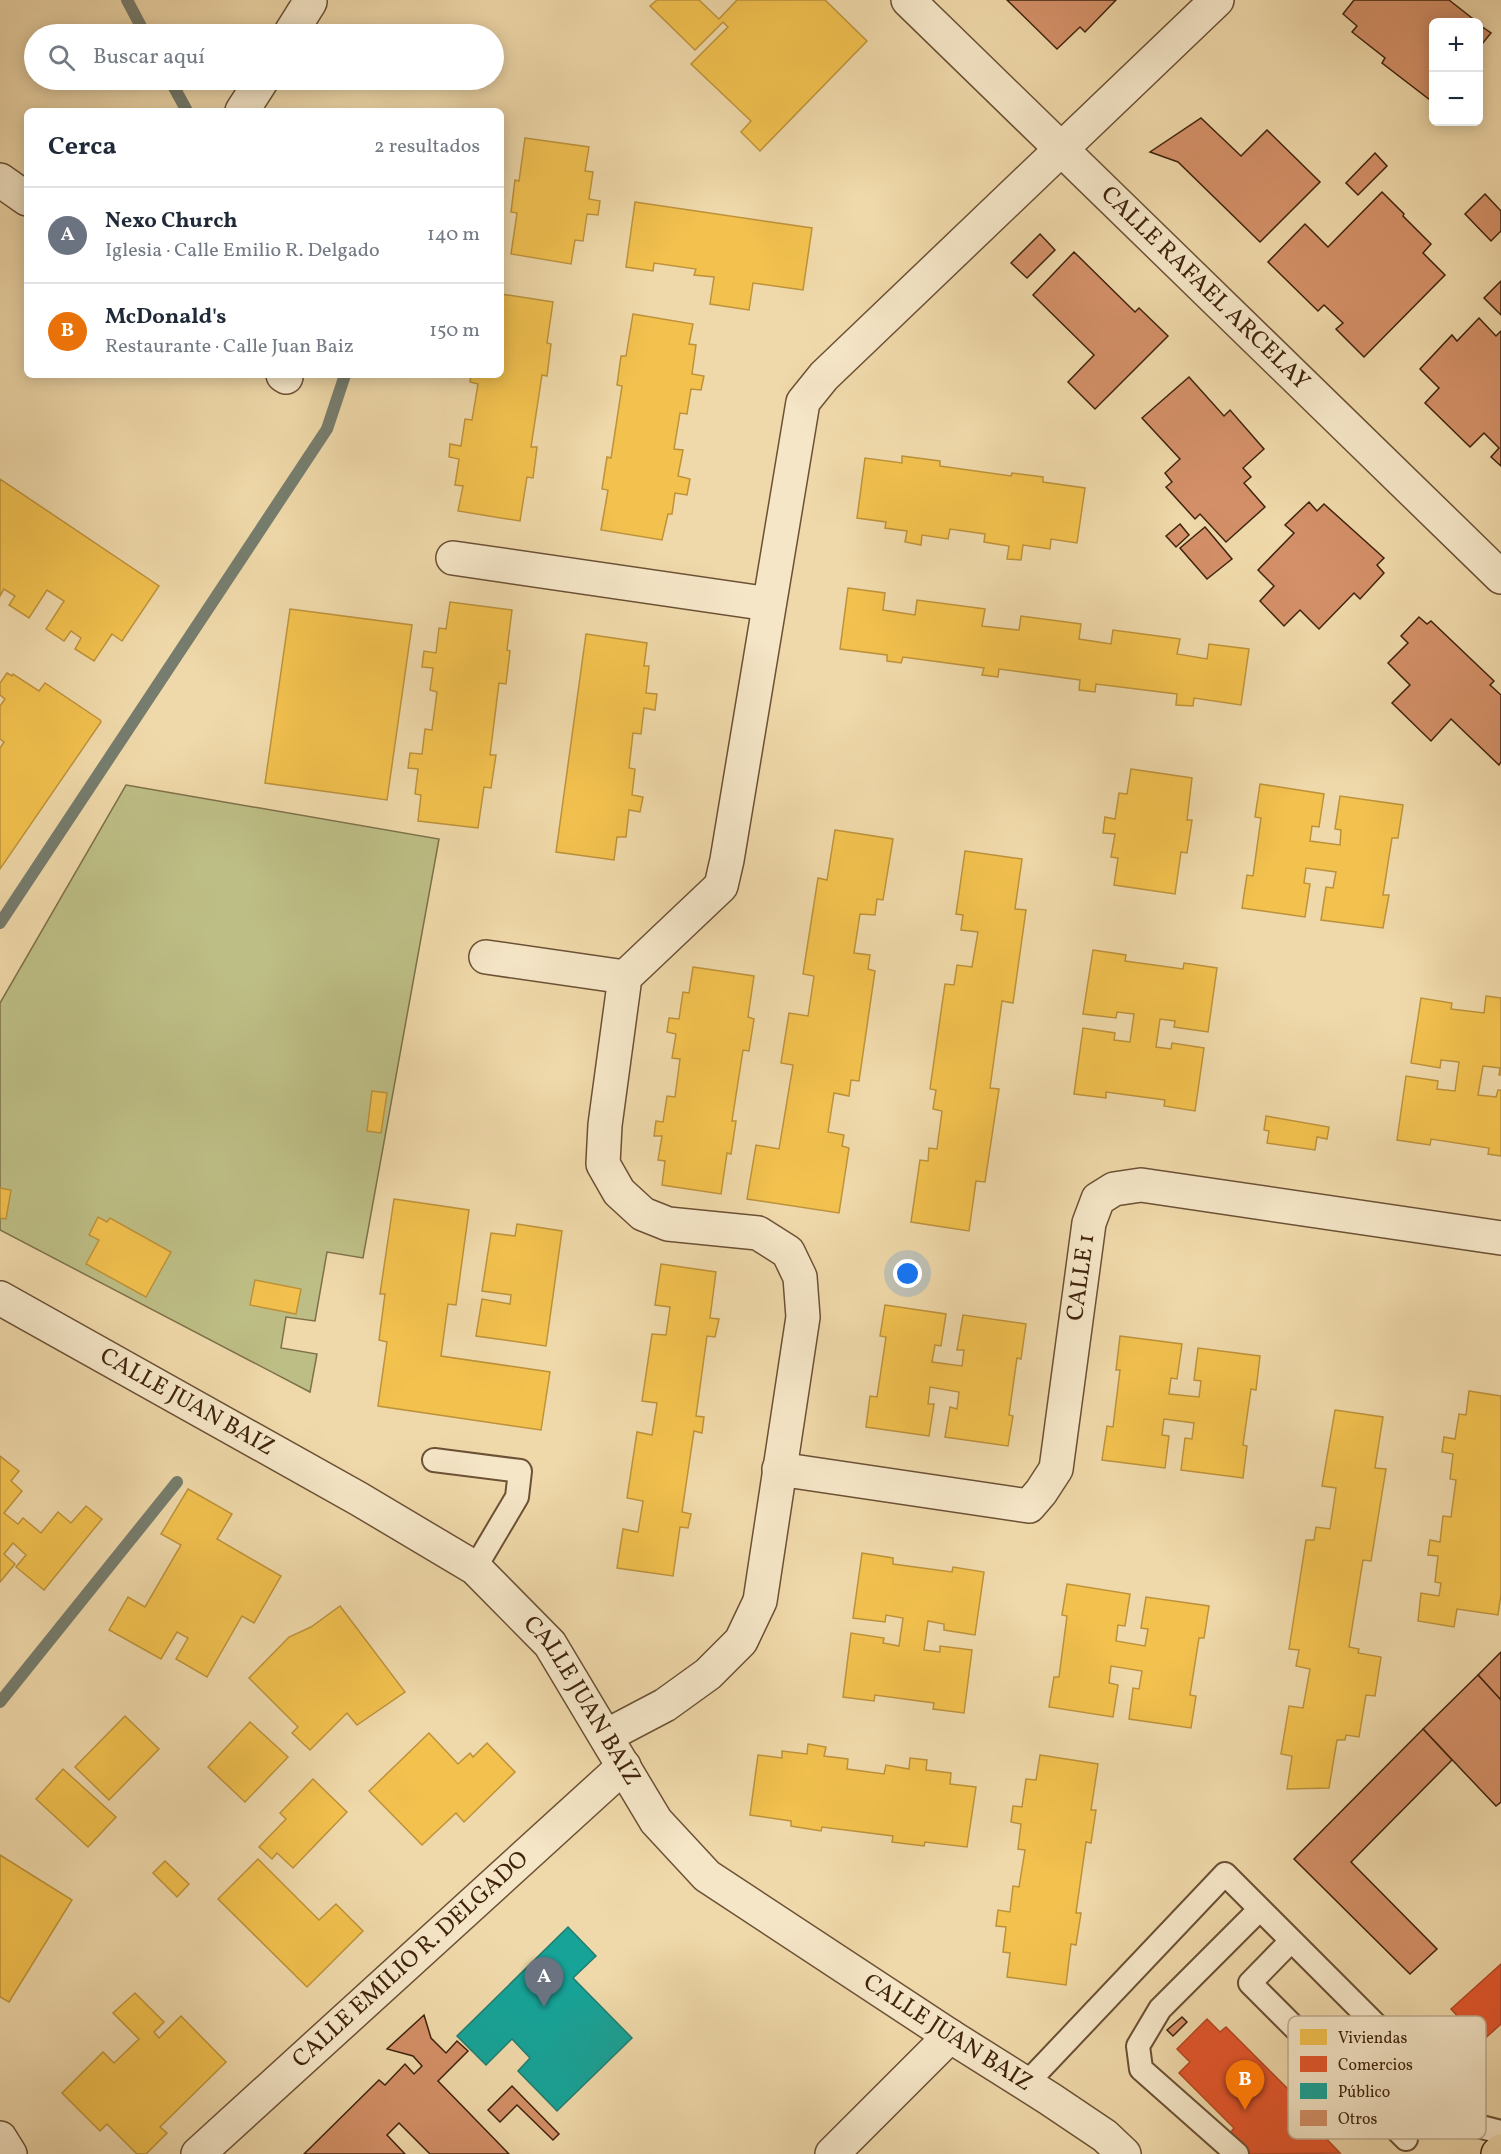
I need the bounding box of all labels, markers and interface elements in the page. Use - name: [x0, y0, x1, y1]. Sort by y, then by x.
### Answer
- map controls: [1429, 18, 1483, 126]
- button: +: [1429, 18, 1483, 72]
- search box: [24, 24, 504, 90]
- icon: search: [45, 41, 78, 74]
- text: Buscar aquí: [93, 42, 205, 73]
- button: −: [1429, 72, 1483, 126]
- text: Cerca: [48, 129, 117, 165]
- text: 2 resultados: [374, 133, 480, 161]
- street label: CALLE RAFAEL ARCELAY: [1092, 179, 1317, 399]
- text: Nexo Church: [105, 206, 238, 237]
- text: A: [60, 221, 75, 249]
- text: 140 m: [427, 221, 480, 249]
- text: Iglesia · Calle Emilio R. Delgado: [105, 237, 380, 265]
- text: McDonald's: [105, 302, 226, 333]
- text: B: [61, 317, 74, 345]
- text: 150 m: [429, 317, 480, 345]
- text: Restaurante · Calle Juan Baiz: [105, 333, 354, 361]
- street label: CALLE 1: [1059, 1232, 1104, 1323]
- your location: [893, 1259, 922, 1288]
- street label: CALLE JUAN BAIZ: [93, 1340, 280, 1465]
- street label: CALLE JUAN BAIZ: [515, 1609, 648, 1792]
- street label: CALLE EMILIO R. DELGADO: [285, 1843, 537, 2077]
- pin: A: [524, 1958, 564, 2007]
- street label: CALLE JUAN BAIZ: [856, 1966, 1039, 2101]
- legend: [1288, 2016, 1486, 2139]
- text: Viviendas: [1338, 2028, 1407, 2050]
- text: Comercios: [1338, 2055, 1413, 2077]
- pin: B: [1226, 2060, 1264, 2110]
- text: Público: [1338, 2082, 1390, 2104]
- text: Otros: [1338, 2109, 1378, 2131]

